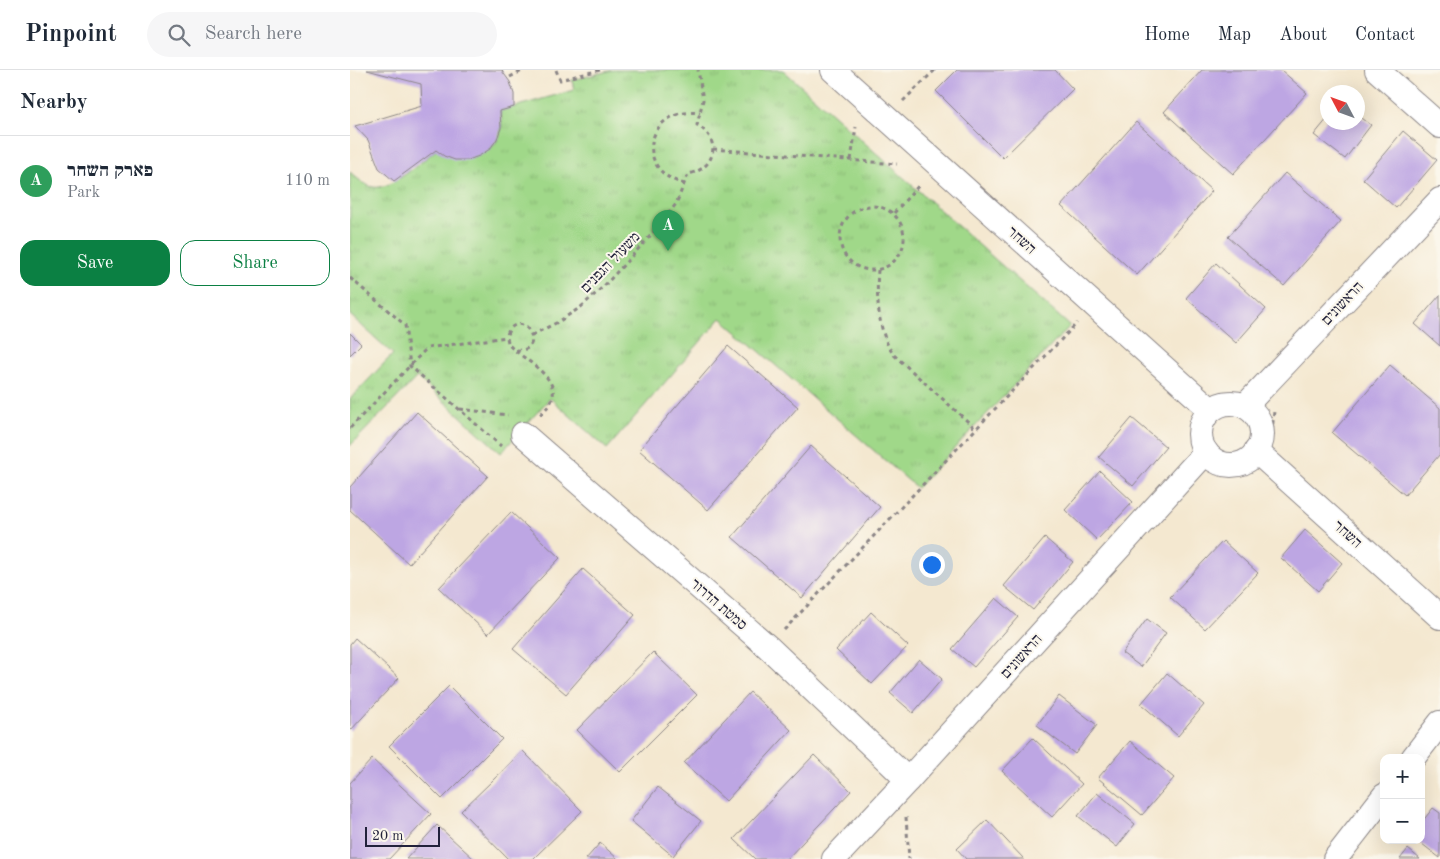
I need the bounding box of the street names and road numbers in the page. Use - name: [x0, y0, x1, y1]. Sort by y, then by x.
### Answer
- street label: השחר: [1004, 225, 1038, 258]
- street label: משעול הגפנים: [578, 229, 643, 296]
- street label: הראשונים: [1319, 279, 1367, 329]
- street label: השחר: [1330, 519, 1364, 552]
- street label: סמטת הדרור: [687, 577, 749, 634]
- street label: הראשונים: [999, 632, 1046, 682]

